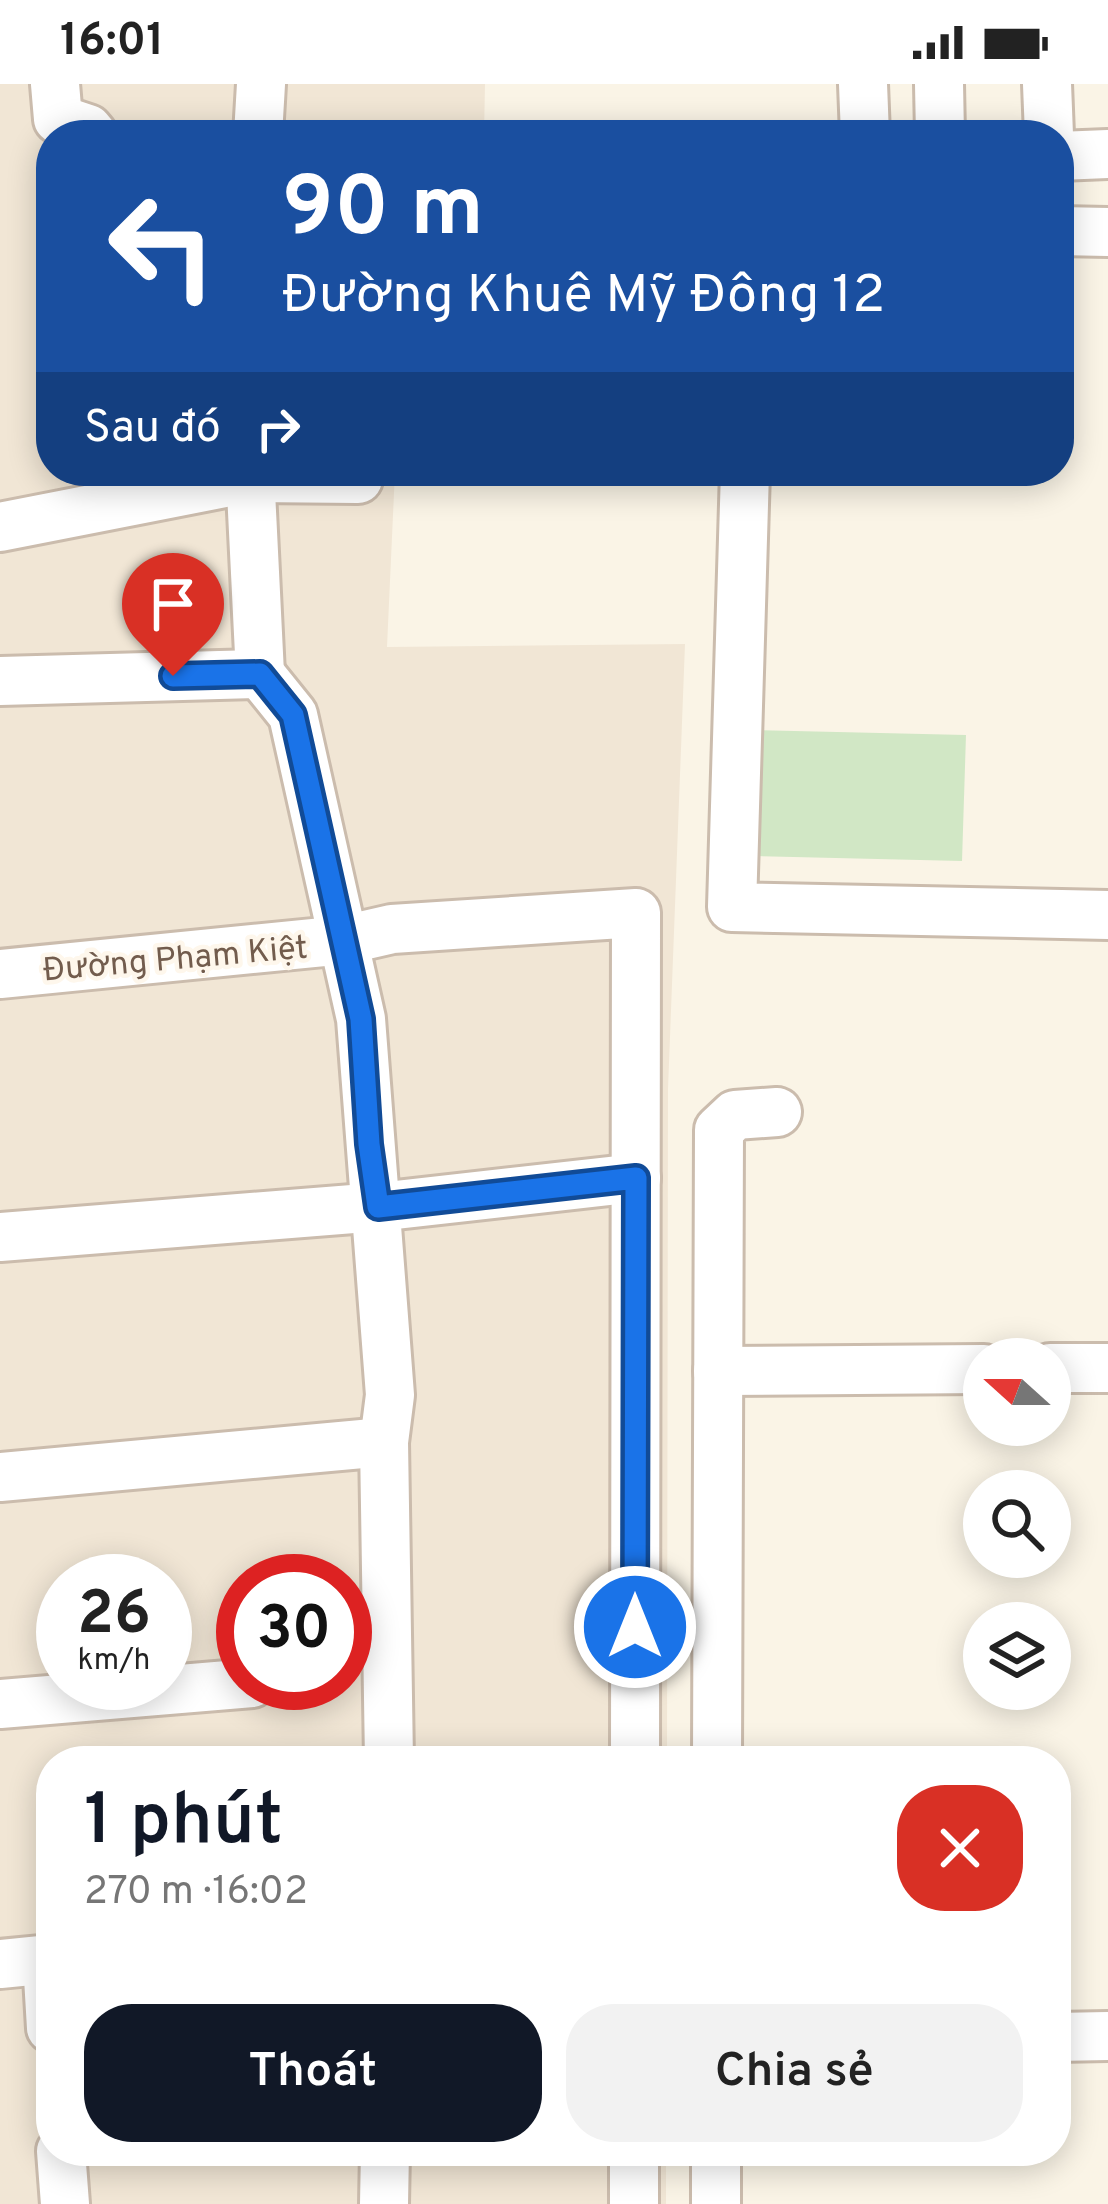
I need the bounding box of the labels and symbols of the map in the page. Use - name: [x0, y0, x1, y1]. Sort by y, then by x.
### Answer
- pin: [122, 553, 224, 676]
- street label: Đường Phạm Kiệt: [41, 928, 310, 993]
- north arrow: [963, 1338, 1071, 1446]
- speed limit sign: 30: [216, 1554, 372, 1710]
- position arrow: [572, 1564, 698, 1690]

